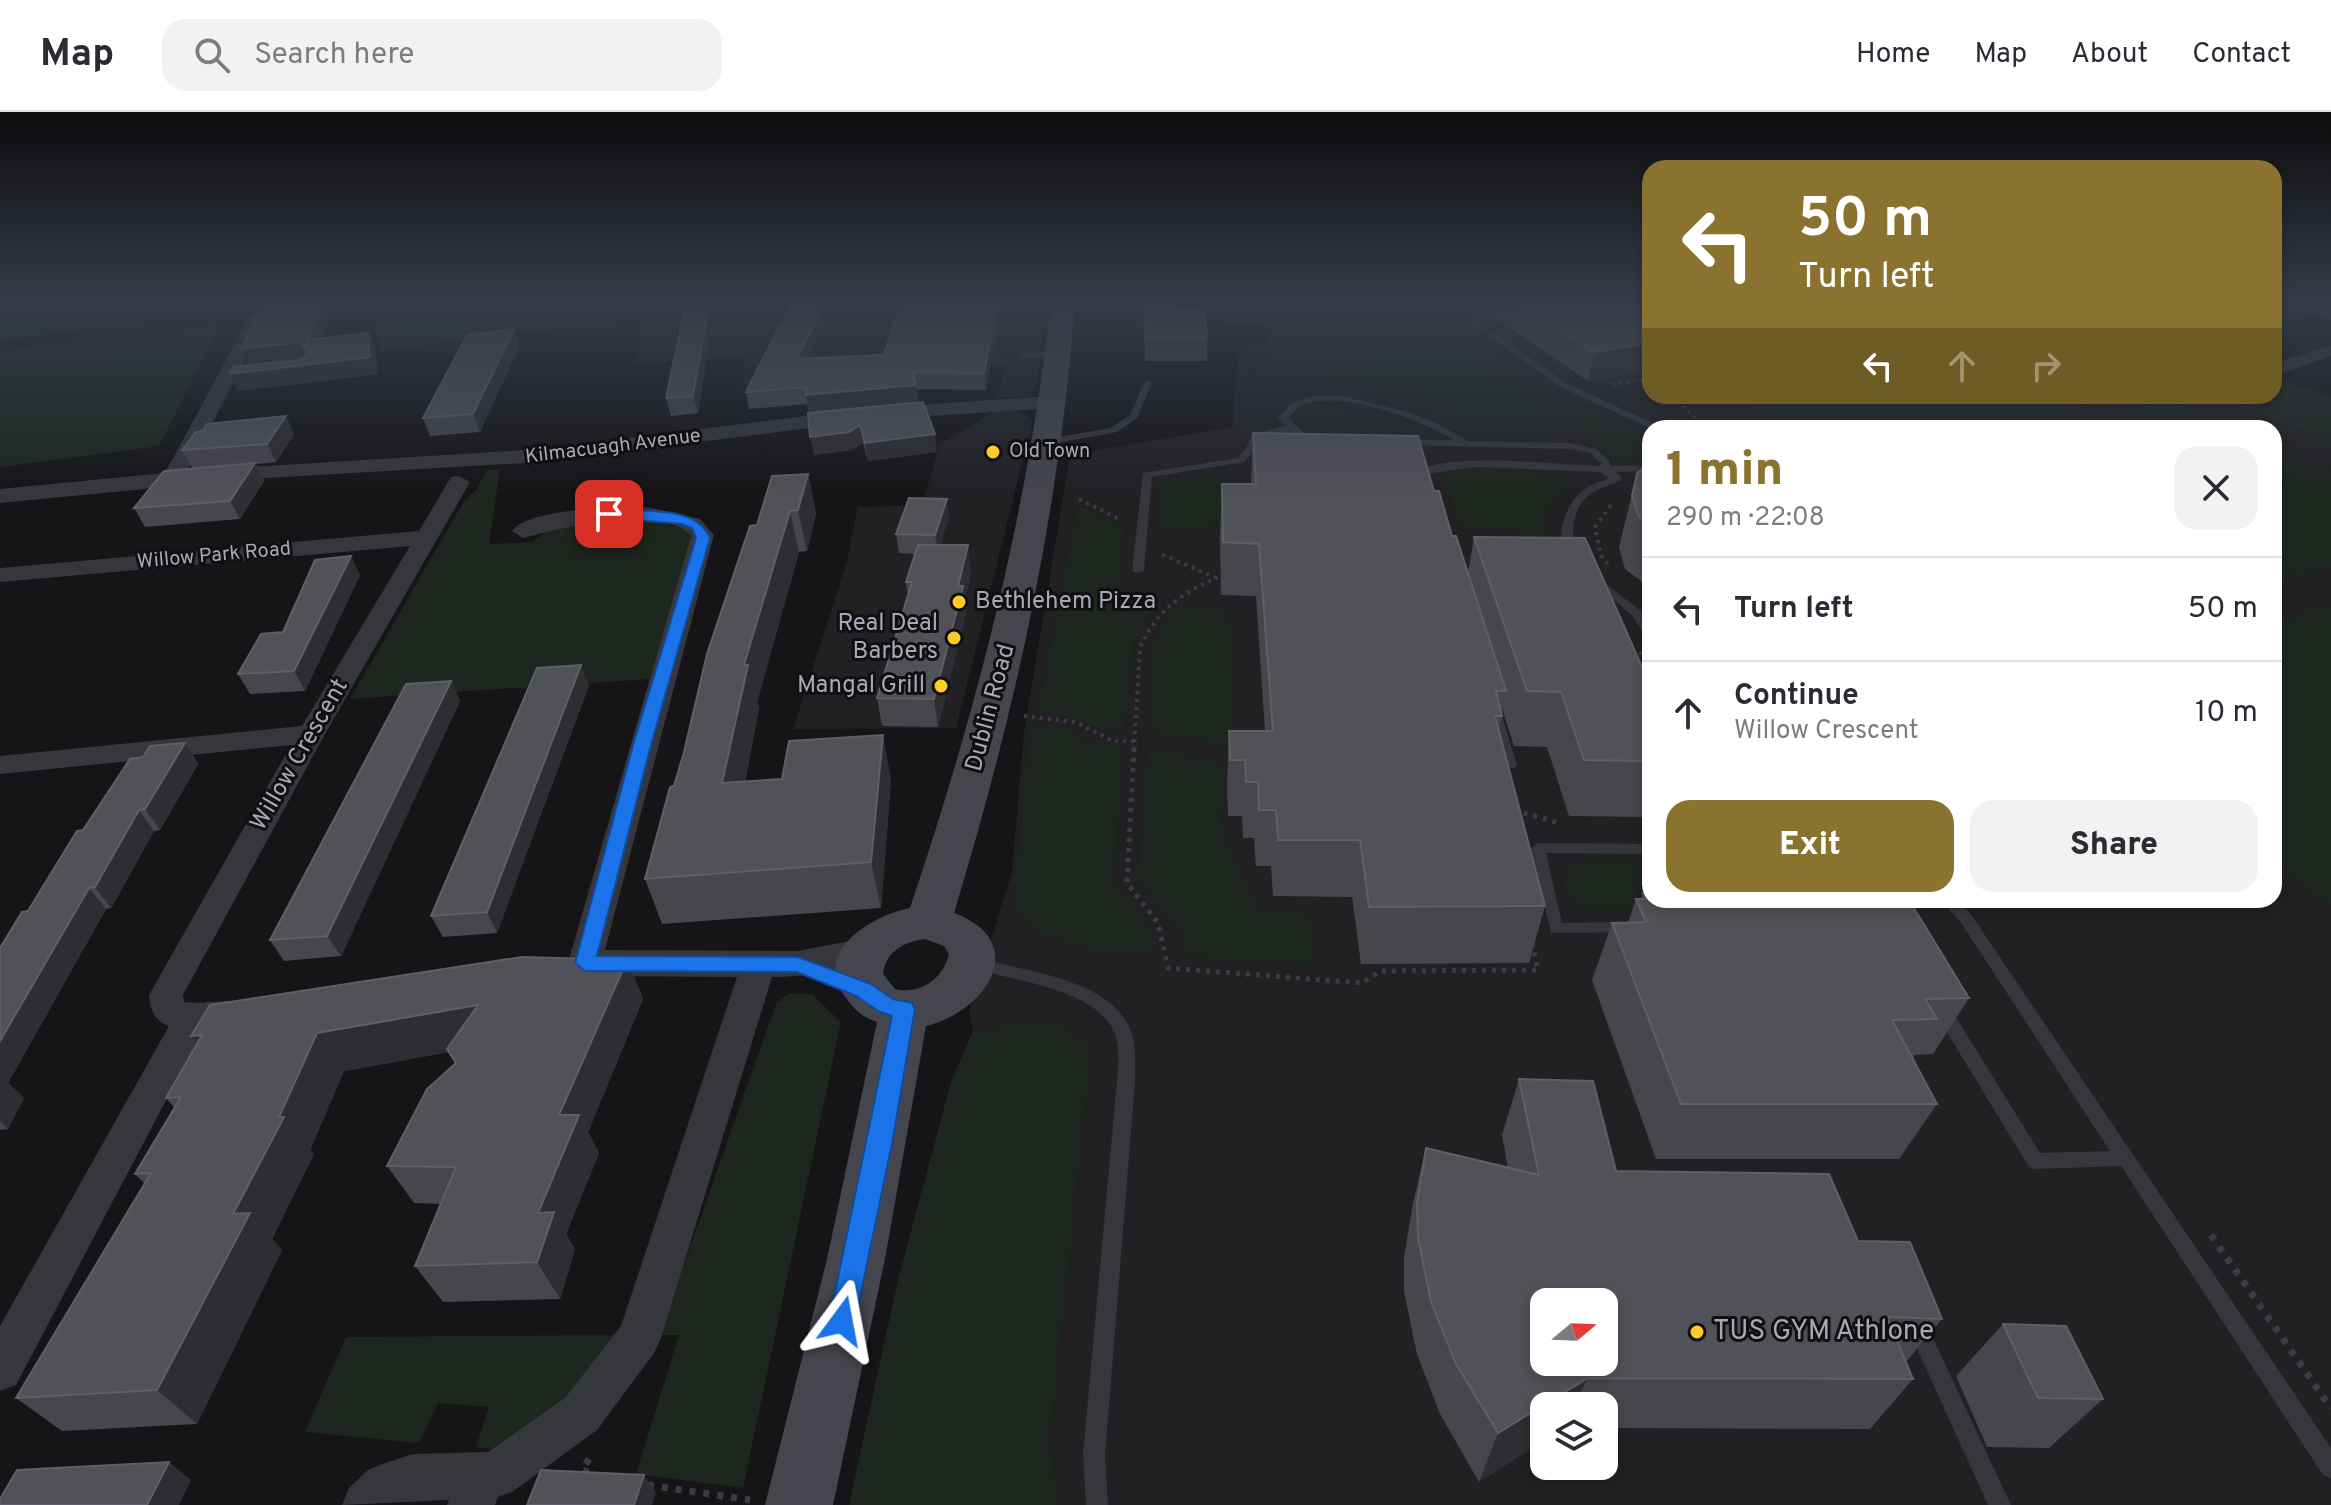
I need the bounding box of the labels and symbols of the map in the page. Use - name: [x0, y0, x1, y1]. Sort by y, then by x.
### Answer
- street label: Kilmacuagh Avenue: [524, 423, 702, 471]
- place label: Old Town: [1009, 439, 1090, 465]
- marker: Old Town: [984, 443, 1002, 461]
- pin: [575, 480, 643, 548]
- street label: Willow Park Road: [136, 536, 292, 576]
- place label: Bethlehem Pizza: [975, 587, 1156, 617]
- marker: Bethlehem Pizza: [950, 593, 968, 611]
- place label: Real Deal Barbers: [837, 609, 938, 667]
- marker: Real Deal Barbers: [945, 629, 963, 647]
- street label: Dublin Road: [960, 641, 1022, 775]
- place label: Mangal Grill: [797, 671, 925, 701]
- street label: Willow Crescent: [244, 674, 356, 836]
- marker: Mangal Grill: [932, 677, 950, 695]
- position arrow: [800, 1279, 884, 1363]
- north arrow: [1530, 1288, 1618, 1376]
- place label: TUS GYM Athlone: [1713, 1314, 1934, 1350]
- marker: TUS GYM Athlone: [1688, 1323, 1706, 1341]

